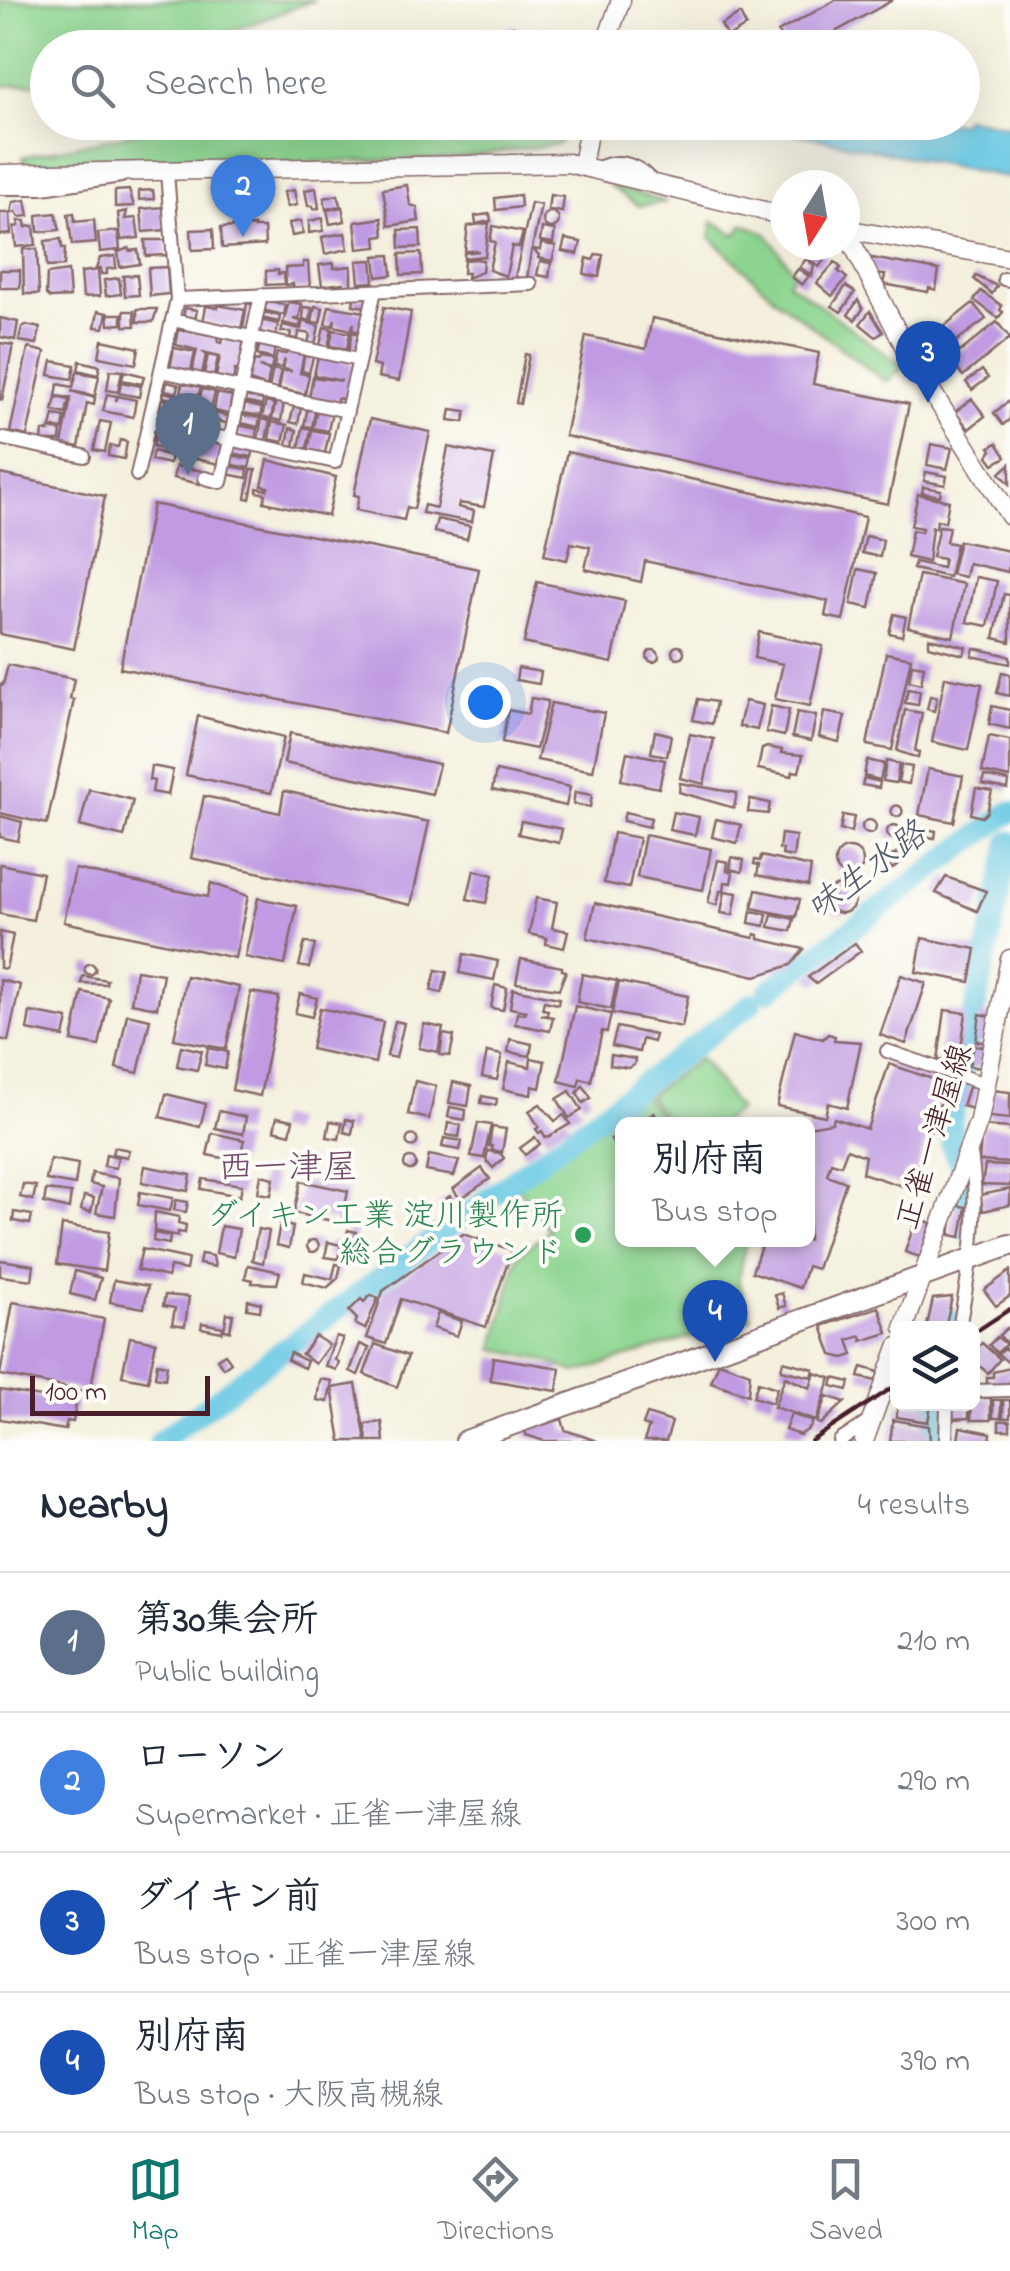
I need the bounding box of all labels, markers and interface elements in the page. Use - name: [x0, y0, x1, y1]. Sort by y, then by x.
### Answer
- search box: [30, 30, 980, 140]
- text: Search here: [145, 57, 327, 113]
- icon: search: [65, 58, 120, 113]
- pin: 2: [210, 154, 276, 237]
- north arrow: [770, 170, 860, 260]
- pin: 3: [896, 320, 960, 403]
- pin: 1: [156, 392, 220, 475]
- your location: [460, 677, 511, 728]
- water label: 味生水路: [797, 809, 941, 935]
- street label: 正雀一津屋線: [885, 1038, 987, 1236]
- popup: [615, 1117, 815, 1247]
- text: 別府南: [652, 1134, 766, 1190]
- district label: 西一津屋: [218, 1144, 358, 1195]
- text: Bus stop: [652, 1190, 778, 1237]
- place label: ダイキン工業 淀川製作所 総合グラウンド: [206, 1194, 563, 1278]
- marker: ダイキン工業 淀川製作所 総合グラウンド: [572, 1224, 594, 1246]
- pin: 4: [682, 1280, 748, 1362]
- map controls: [890, 1321, 980, 1411]
- button: layers: [890, 1321, 980, 1411]
- scale bar: [30, 1371, 210, 1416]
- text: 100 m: [45, 1373, 107, 1414]
- text: Nearby: [40, 1476, 168, 1537]
- text: 4 results: [858, 1483, 970, 1530]
- text: 第30集会所: [135, 1594, 319, 1650]
- text: 1: [67, 1619, 78, 1666]
- text: 210 m: [897, 1619, 970, 1666]
- text: Public building: [135, 1650, 319, 1697]
- text: ローソン: [135, 1731, 287, 1787]
- text: 2: [65, 1759, 80, 1806]
- text: 290 m: [898, 1759, 970, 1806]
- text: Supermarket · 正雀一津屋線: [135, 1793, 521, 1840]
- text: ダイキン前: [135, 1871, 321, 1927]
- text: 3: [66, 1899, 79, 1946]
- text: 300 m: [896, 1899, 970, 1946]
- text: Bus stop · 正雀一津屋線: [135, 1933, 475, 1980]
- text: 別府南: [135, 2011, 249, 2067]
- text: 4: [66, 2039, 79, 2086]
- text: 390 m: [900, 2039, 970, 2086]
- text: Bus stop · 大阪高槻線: [135, 2073, 443, 2120]
- tab: Map: [128, 2152, 183, 2253]
- tab: Directions: [438, 2152, 554, 2253]
- tab: Saved: [809, 2152, 882, 2253]

